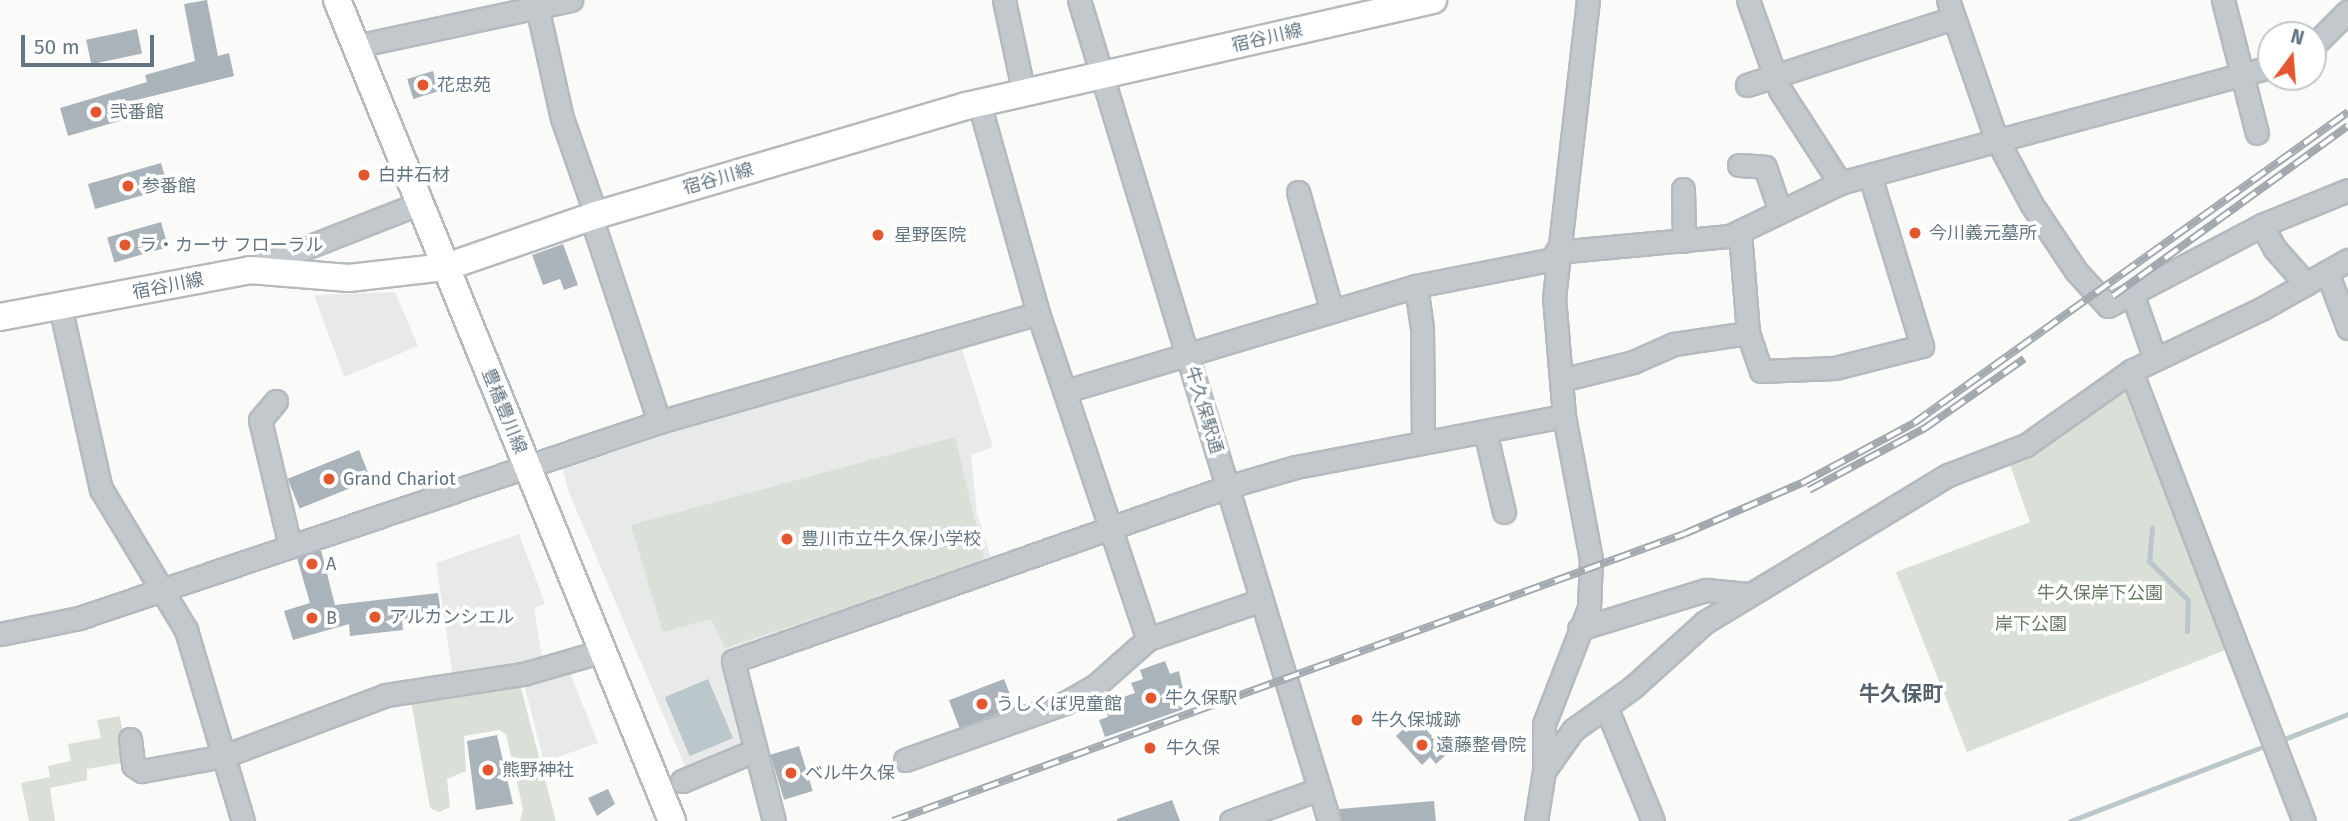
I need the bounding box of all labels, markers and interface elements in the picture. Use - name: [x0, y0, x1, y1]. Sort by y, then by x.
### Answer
- street label: 宿谷川線: [1229, 19, 1305, 57]
- scale bar: [24, 21, 158, 65]
- north arrow: [2257, 21, 2327, 91]
- text: N: [2288, 24, 2307, 50]
- text: 50 m: [34, 34, 80, 60]
- place label: 花忠苑: [437, 74, 491, 96]
- marker: 花忠苑: [415, 77, 431, 93]
- place label: 弐番館: [110, 101, 164, 123]
- marker: 弐番館: [88, 104, 104, 120]
- street label: 宿谷川線: [680, 159, 756, 199]
- place label: 白井石材: [378, 164, 450, 186]
- marker: 白井石材: [356, 167, 372, 183]
- place label: 参番館: [142, 175, 196, 197]
- marker: 参番館: [120, 178, 136, 194]
- place label: 今川義元墓所: [1929, 222, 2037, 244]
- place label: 星野医院: [894, 224, 966, 246]
- marker: 星野医院: [868, 225, 888, 245]
- marker: 今川義元墓所: [1907, 225, 1923, 241]
- place label: ラ・カーサ フローラル: [139, 234, 324, 256]
- marker: ラ・カーサ フローラル: [117, 237, 133, 253]
- street label: 宿谷川線: [131, 269, 205, 303]
- street label: 牛久保駅通: [1181, 364, 1227, 456]
- street label: 豊橋豊川線: [477, 365, 531, 457]
- place label: Grand Chariot: [343, 468, 456, 490]
- marker: Grand Chariot: [321, 471, 337, 487]
- place label: 豊川市立牛久保小学校: [801, 528, 981, 550]
- marker: 豊川市立牛久保小学校: [779, 531, 795, 547]
- place label: A: [326, 553, 336, 575]
- marker: A: [304, 556, 320, 572]
- park label: 牛久保岸下公園: [2037, 582, 2163, 604]
- place label: アルカンシエル: [389, 606, 515, 628]
- place label: B: [326, 607, 337, 629]
- marker: アルカンシエル: [367, 609, 383, 625]
- marker: B: [304, 610, 320, 626]
- park label: 岸下公園: [1995, 613, 2067, 635]
- district label: 牛久保町: [1859, 681, 1943, 707]
- place label: 牛久保駅: [1165, 687, 1237, 709]
- marker: 牛久保駅: [1143, 690, 1159, 706]
- place label: うしくぼ児童館: [996, 693, 1122, 715]
- marker: うしくぼ児童館: [974, 696, 990, 712]
- place label: 牛久保城跡: [1371, 709, 1461, 731]
- marker: 牛久保城跡: [1349, 712, 1365, 728]
- place label: 遠藤整骨院: [1436, 734, 1526, 756]
- place label: 牛久保: [1166, 737, 1220, 759]
- marker: 遠藤整骨院: [1414, 737, 1430, 753]
- marker: 牛久保: [1140, 738, 1160, 758]
- place label: 熊野神社: [502, 759, 574, 781]
- marker: 熊野神社: [480, 762, 496, 778]
- place label: ベル牛久保: [805, 762, 895, 784]
- marker: ベル牛久保: [783, 765, 799, 781]

